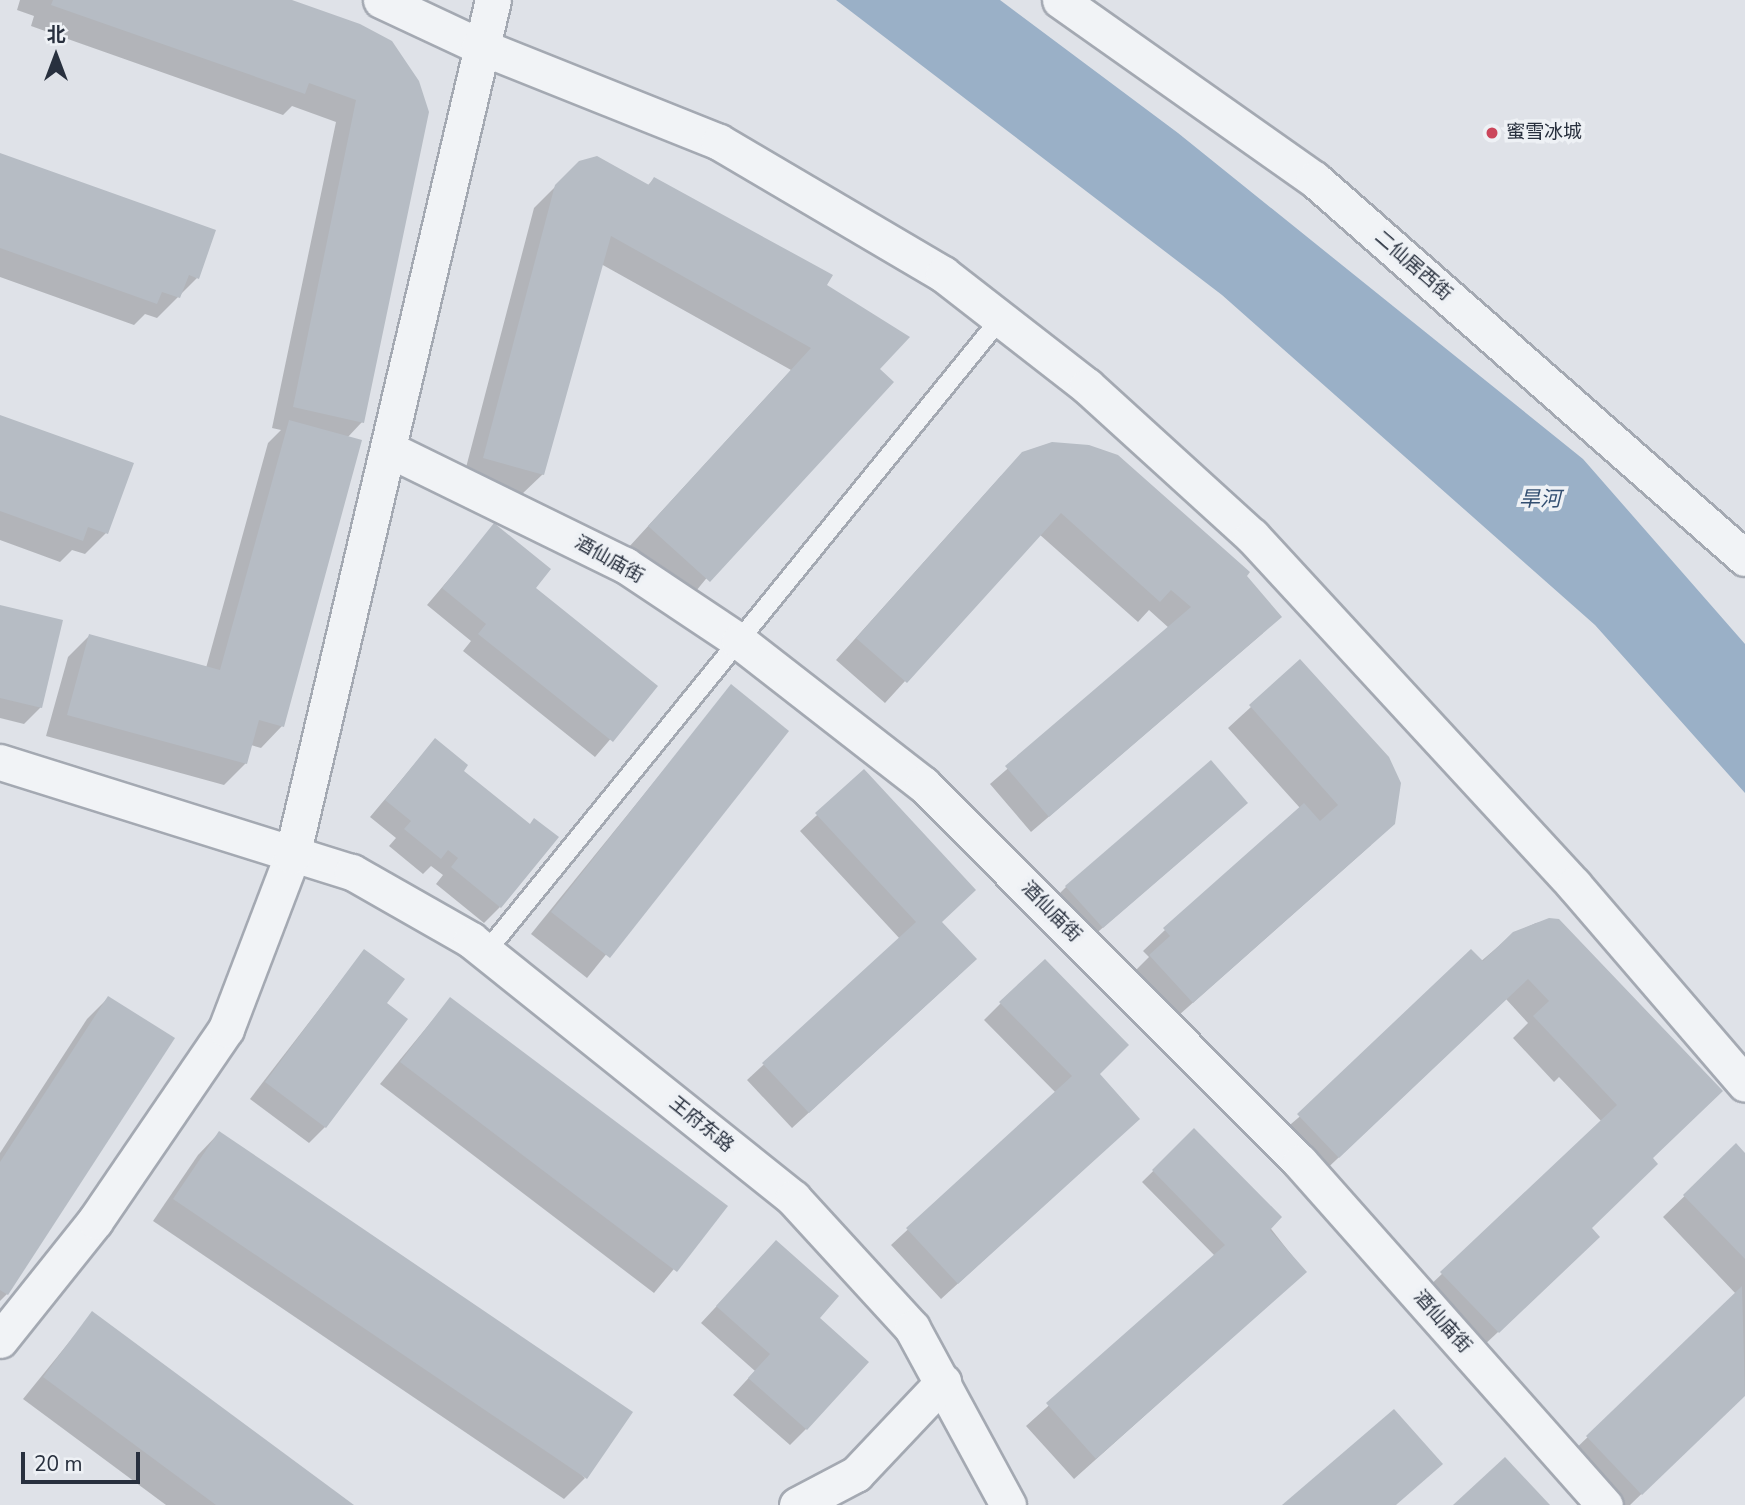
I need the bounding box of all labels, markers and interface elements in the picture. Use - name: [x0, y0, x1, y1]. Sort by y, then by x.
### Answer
- north arrow: [21, 21, 91, 91]
- text: 北: [46, 22, 66, 48]
- place label: 蜜雪冰城: [1506, 122, 1582, 144]
- marker: 蜜雪冰城: [1484, 125, 1500, 141]
- street label: 二仙居西街: [1370, 226, 1456, 306]
- water label: 旱河: [1519, 486, 1561, 512]
- street label: 酒仙庙街: [570, 532, 648, 588]
- street label: 酒仙庙街: [1016, 877, 1086, 947]
- street label: 王府东路: [664, 1092, 738, 1158]
- street label: 酒仙庙街: [1408, 1286, 1476, 1358]
- scale bar: [24, 1438, 144, 1482]
- text: 20 m: [34, 1450, 83, 1478]

